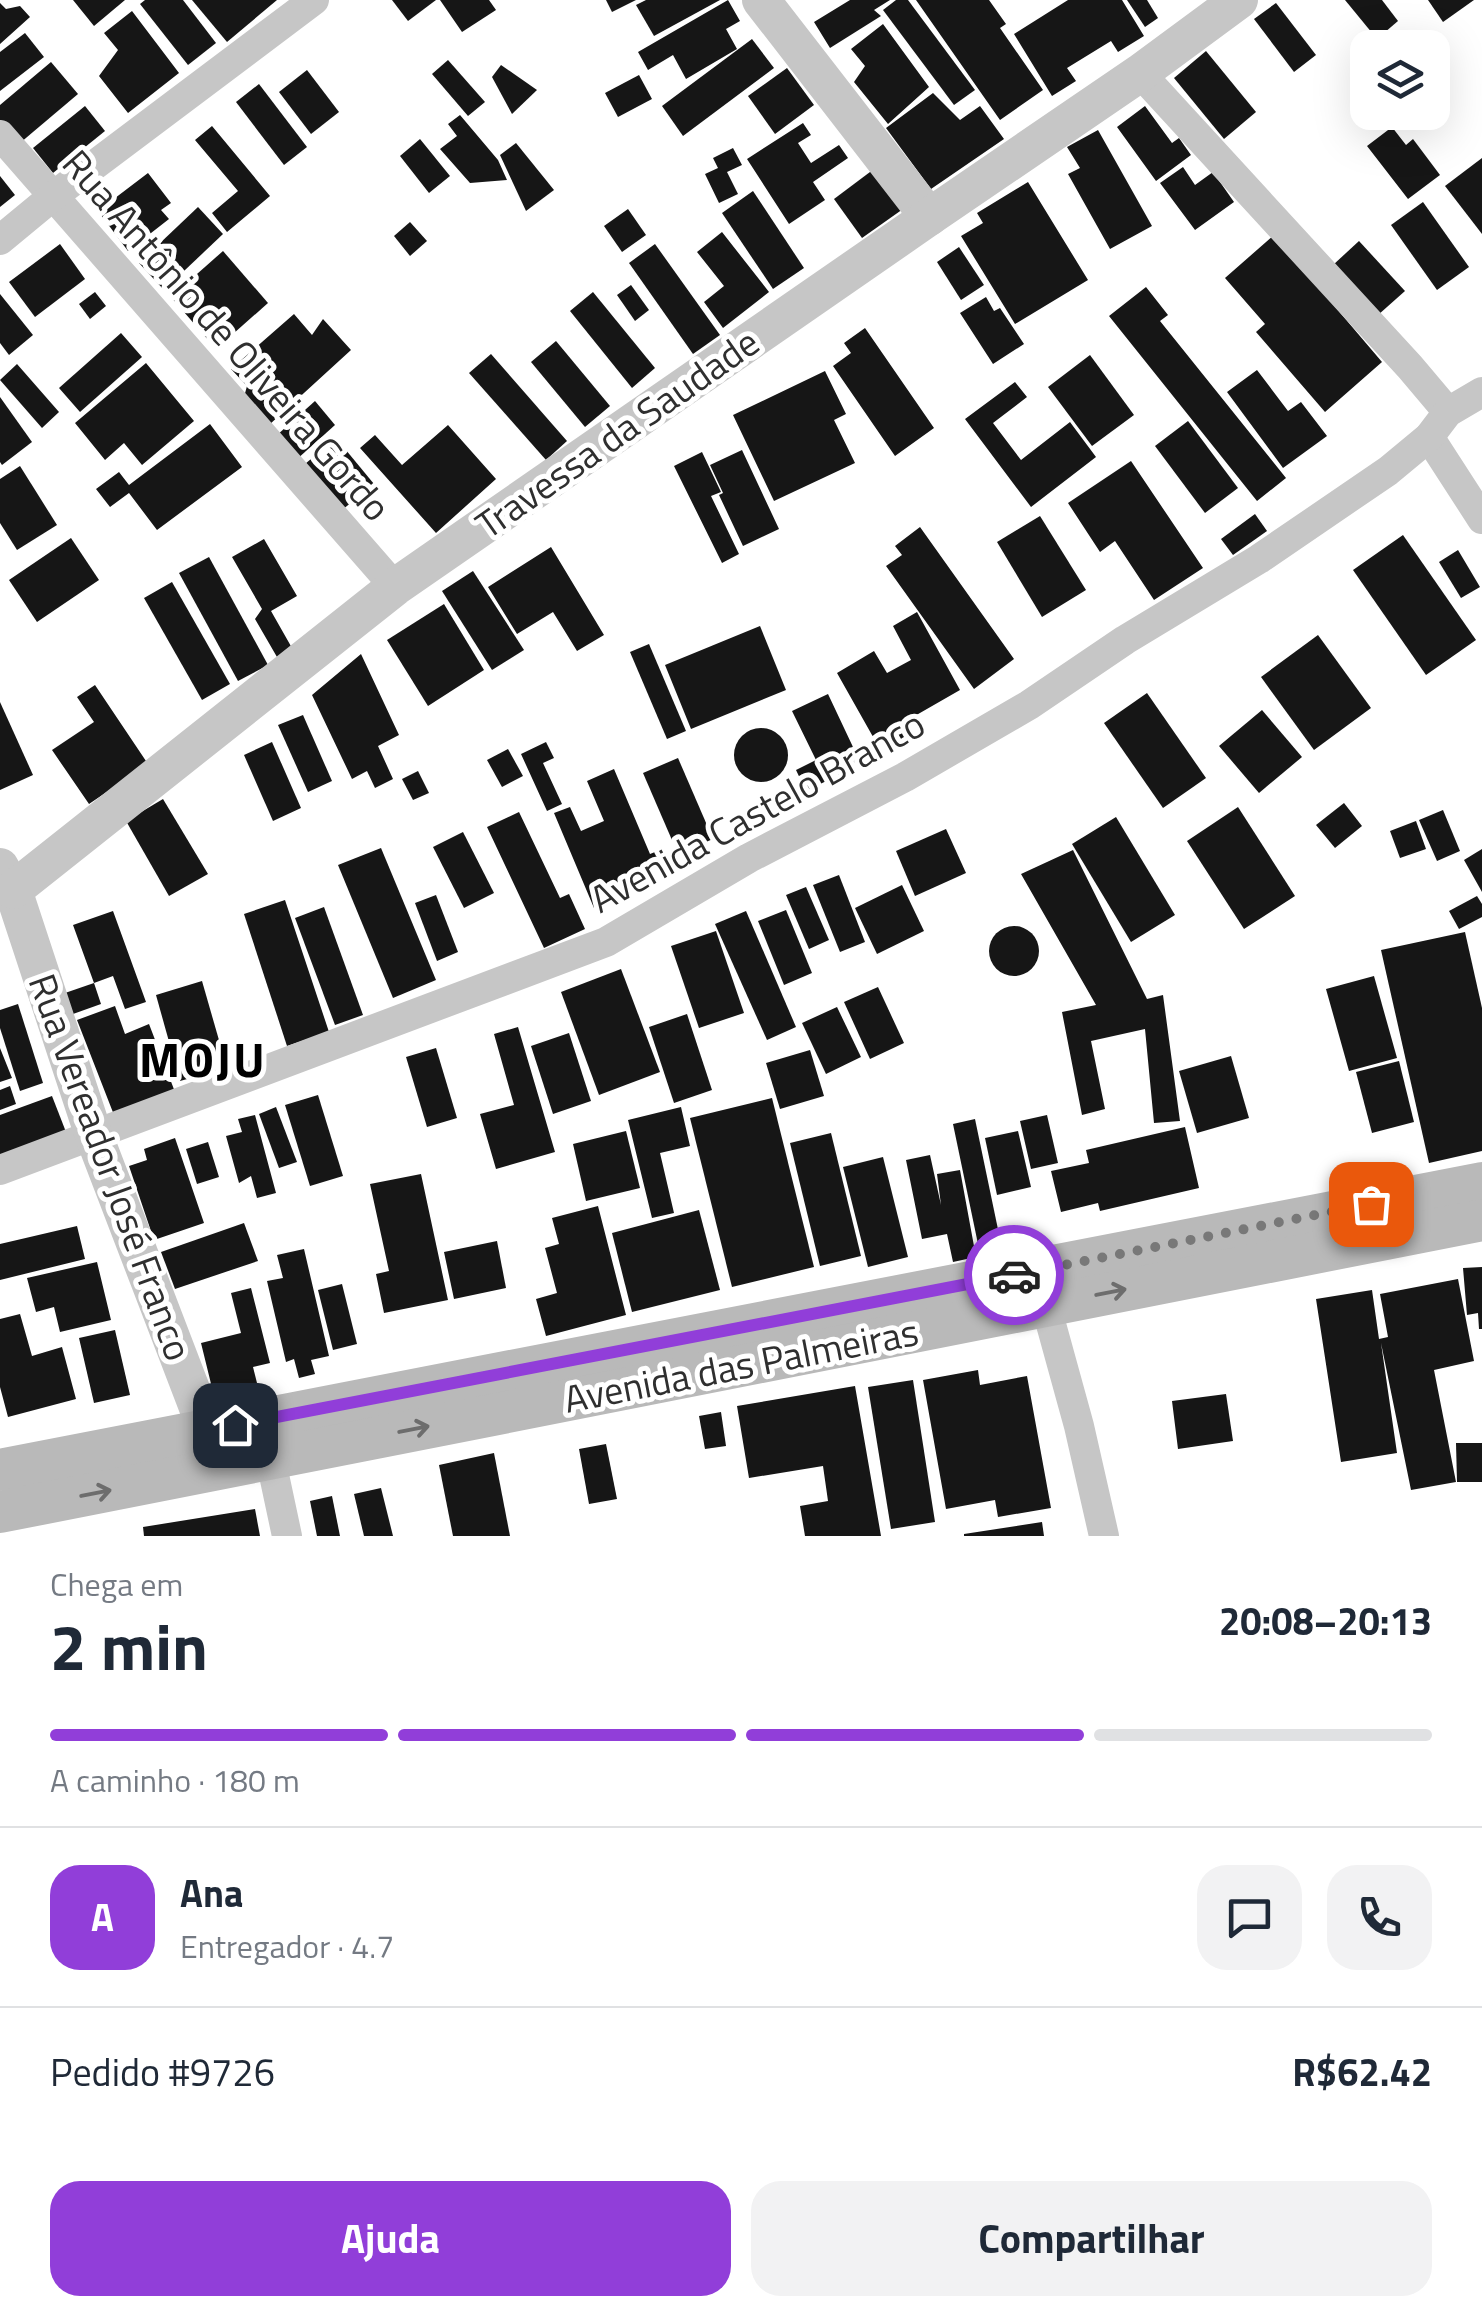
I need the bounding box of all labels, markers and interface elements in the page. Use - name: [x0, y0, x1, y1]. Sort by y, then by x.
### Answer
- map controls: [1350, 30, 1450, 130]
- button: layers: [1350, 30, 1450, 130]
- street label: Rua Antônio de Oliveira Gordo: [49, 136, 405, 534]
- street label: Travessa da Saudade: [463, 313, 771, 553]
- street label: Avenida Castelo Branco: [579, 695, 935, 927]
- street label: Rua Vereador José Franco: [14, 965, 208, 1369]
- district label: MOJU: [139, 1023, 267, 1096]
- pin: [1329, 1162, 1414, 1247]
- icon: bag: [1344, 1177, 1399, 1232]
- courier: [964, 1225, 1064, 1325]
- icon: car: [987, 1248, 1042, 1303]
- one-way arrow: [1094, 1282, 1126, 1301]
- street label: Avenida das Palmeiras: [559, 1302, 923, 1428]
- pin: [193, 1383, 278, 1468]
- icon: home: [208, 1398, 263, 1453]
- one-way arrow: [398, 1419, 430, 1438]
- one-way arrow: [79, 1483, 112, 1502]
- text: Chega em: [50, 1560, 183, 1608]
- text: 20:08–20:13: [1219, 1592, 1432, 1650]
- text: 2 min: [50, 1596, 208, 1695]
- text: A caminho · 180 m: [50, 1756, 300, 1804]
- text: Ana: [180, 1864, 243, 1922]
- button: chat: [1197, 1865, 1302, 1970]
- button: phone: [1327, 1865, 1432, 1970]
- text: A: [91, 1888, 114, 1946]
- text: Entregador · 4.7: [180, 1922, 394, 1970]
- text: Pedido #9726: [50, 2043, 275, 2101]
- text: R$62.42: [1292, 2043, 1432, 2101]
- button: Ajuda: [50, 2181, 731, 2296]
- button: Compartilhar: [751, 2181, 1432, 2296]

